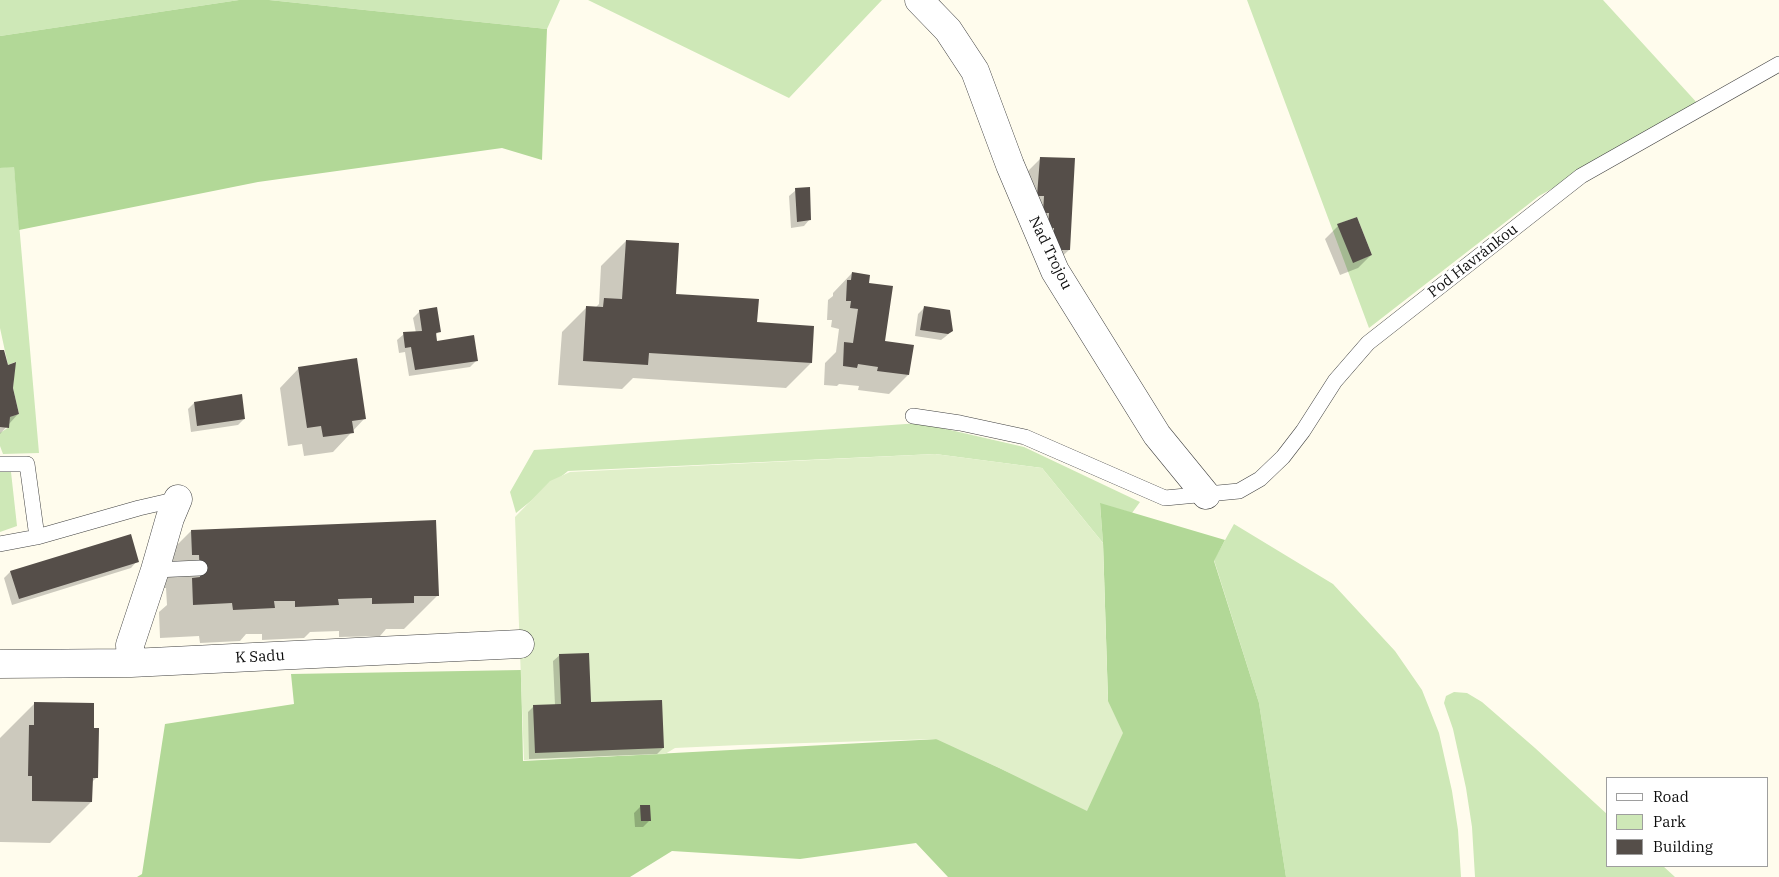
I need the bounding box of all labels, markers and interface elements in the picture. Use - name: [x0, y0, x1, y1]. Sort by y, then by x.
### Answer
- street label: Nad Trojou: [1025, 213, 1075, 293]
- street label: Pod Havránkou: [1425, 220, 1521, 302]
- street label: K Sadu: [235, 647, 285, 667]
- legend: [1606, 777, 1769, 867]
- text: Road: [1653, 787, 1689, 806]
- text: Park: [1653, 812, 1686, 831]
- text: Building: [1653, 837, 1713, 856]

